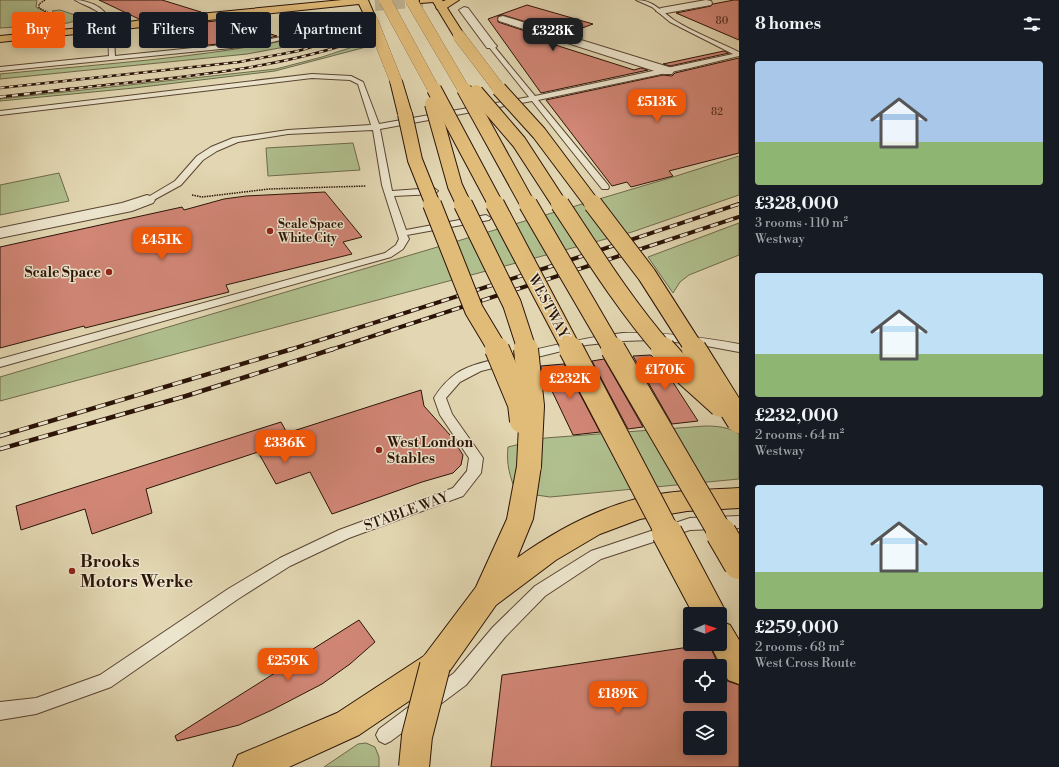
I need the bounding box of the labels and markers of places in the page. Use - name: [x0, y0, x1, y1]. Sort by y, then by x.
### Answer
- pin: £328K: [525, 18, 581, 52]
- pin: £513K: [629, 89, 685, 123]
- place label: Scale Space White City: [277, 217, 344, 246]
- marker: Scale Space White City: [265, 226, 275, 236]
- pin: £451K: [134, 227, 190, 261]
- place label: Scale Space: [25, 264, 101, 282]
- marker: Scale Space: [104, 267, 114, 277]
- pin: £170K: [637, 357, 693, 391]
- pin: £232K: [542, 366, 598, 400]
- pin: £336K: [257, 430, 313, 464]
- place label: West London Stables: [386, 434, 473, 468]
- marker: West London Stables: [374, 445, 384, 455]
- place label: Brooks Motors Werke: [80, 551, 193, 593]
- marker: Brooks Motors Werke: [67, 566, 77, 576]
- pin: £259K: [260, 648, 316, 682]
- pin: £189K: [590, 681, 646, 715]

